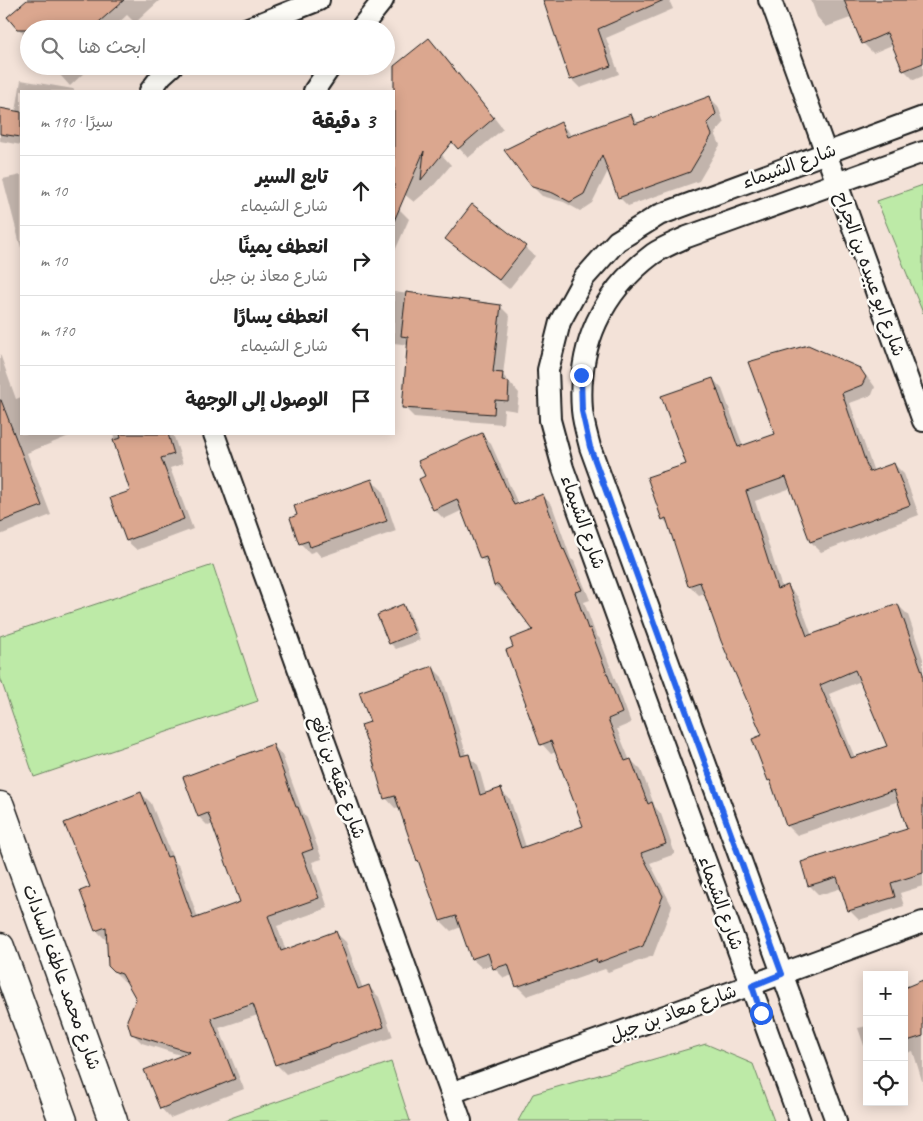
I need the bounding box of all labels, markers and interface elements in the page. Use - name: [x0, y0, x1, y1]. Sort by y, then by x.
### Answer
- search box: [20, 20, 395, 75]
- icon: search: [38, 34, 66, 62]
- text: ابحث هنا: [78, 35, 146, 59]
- text: 3 دقيقة: [312, 108, 375, 134]
- text: سيرًا · 190 m: [40, 112, 113, 132]
- street label: شارع الشيماء: [739, 139, 839, 194]
- text: تابع السير: [256, 165, 328, 189]
- icon: ahead: [347, 177, 375, 205]
- text: 10 m: [40, 181, 67, 201]
- street label: شارع ابو عبيده بن الجراح: [829, 189, 910, 360]
- text: شارع الشيماء: [240, 196, 328, 216]
- text: انعطف يمينًا: [239, 235, 328, 259]
- icon: right: [347, 247, 375, 275]
- text: 10 m: [40, 251, 67, 271]
- text: شارع معاذ بن جبل: [209, 266, 328, 286]
- text: انعطف يسارًا: [234, 305, 328, 329]
- icon: left: [347, 317, 375, 345]
- text: 170 m: [40, 321, 74, 341]
- text: شارع الشيماء: [240, 336, 328, 356]
- route end: [570, 364, 593, 387]
- icon: arrive: [347, 387, 375, 415]
- text: الوصول إلى الوجهة: [185, 388, 328, 412]
- street label: شارع الشيماء: [555, 472, 610, 572]
- street label: شارع عقبه بن نافع: [304, 712, 371, 843]
- street label: شارع الشيماء: [693, 853, 748, 953]
- street label: شارع محمد عاطف السادات: [17, 881, 106, 1073]
- map controls: [863, 971, 908, 1106]
- button: +: [863, 971, 908, 1016]
- street label: شارع معاذ بن جبل: [606, 980, 740, 1047]
- route start: [750, 1002, 773, 1025]
- button: −: [863, 1016, 908, 1061]
- button: locate: [863, 1061, 908, 1106]

